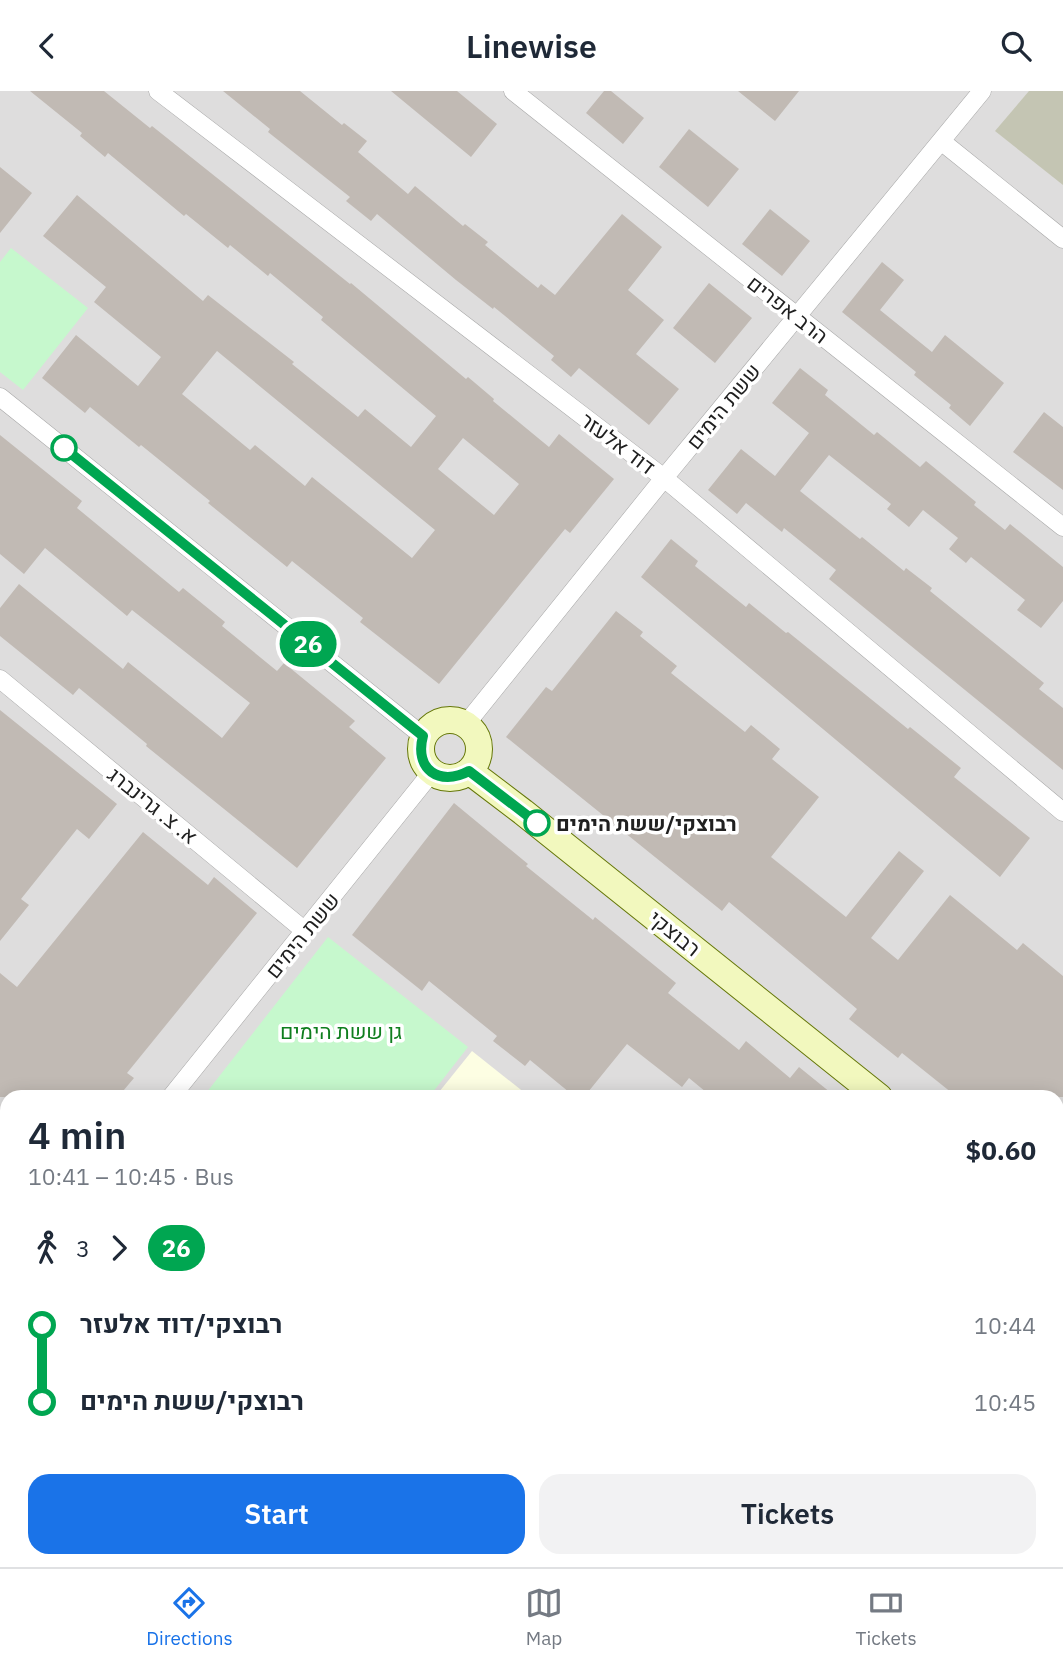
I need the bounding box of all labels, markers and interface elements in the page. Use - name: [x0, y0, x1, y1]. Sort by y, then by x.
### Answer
- text: Linewise: [466, 25, 597, 67]
- icon: back: [28, 27, 66, 65]
- icon: search: [997, 27, 1035, 65]
- street label: הרב אפרים: [742, 269, 834, 349]
- street label: ששת הימים: [680, 357, 766, 455]
- street label: דוד אלעזר: [575, 406, 661, 480]
- unlabelled marker: [51, 435, 77, 461]
- line badge: 26: [276, 621, 340, 667]
- text: 26: [294, 628, 322, 660]
- street label: א. צ. גרינברג: [102, 760, 204, 850]
- place label: רבוצקי/ששת הימים: [556, 809, 737, 837]
- marker: רבוצקי/ששת הימים: [524, 810, 550, 836]
- street label: ששת הימים: [259, 886, 345, 984]
- street label: רבוצקי: [643, 904, 707, 962]
- park label: גן ששת הימים: [280, 1017, 402, 1045]
- text: 4 min: [28, 1110, 126, 1159]
- text: $0.60: [966, 1133, 1036, 1167]
- text: 10:41 – 10:45 · Bus: [28, 1161, 234, 1191]
- icon: walk: [28, 1229, 66, 1267]
- icon: forward: [100, 1229, 138, 1267]
- text: 26: [162, 1232, 191, 1264]
- text: 3: [76, 1233, 90, 1263]
- text: רבוצקי/דוד אלעזר: [80, 1306, 282, 1340]
- text: 10:44: [974, 1310, 1036, 1340]
- text: רבוצקי/ששת הימים: [80, 1383, 304, 1417]
- text: 10:45: [974, 1387, 1036, 1417]
- button: Start: [28, 1474, 525, 1554]
- button: Tickets: [539, 1474, 1036, 1554]
- tab: Directions: [146, 1584, 233, 1650]
- tab: Map: [525, 1584, 563, 1650]
- tab: Tickets: [856, 1584, 917, 1650]

